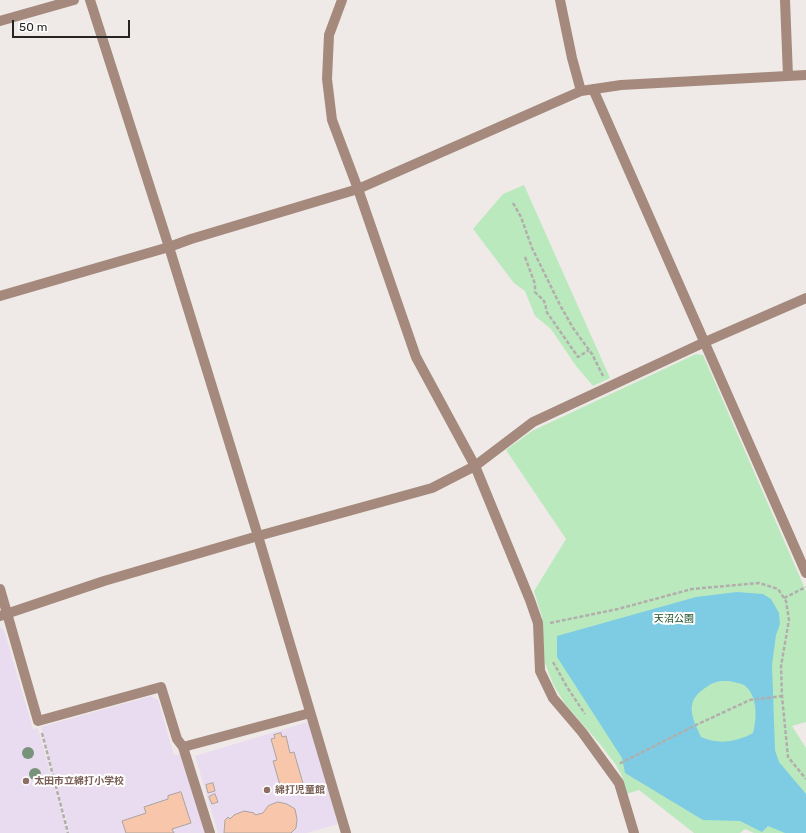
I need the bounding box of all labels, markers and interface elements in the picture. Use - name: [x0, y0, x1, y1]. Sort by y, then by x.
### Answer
- scale bar: [14, 12, 132, 38]
- text: 50 m: [19, 20, 47, 34]
- park label: 天沼公園: [654, 613, 694, 625]
- place label: 太田市立綿打小学校: [34, 775, 124, 787]
- marker: 太田市立綿打小学校: [21, 776, 31, 786]
- place label: 綿打児童館: [275, 784, 325, 796]
- marker: 綿打児童館: [262, 785, 272, 795]

